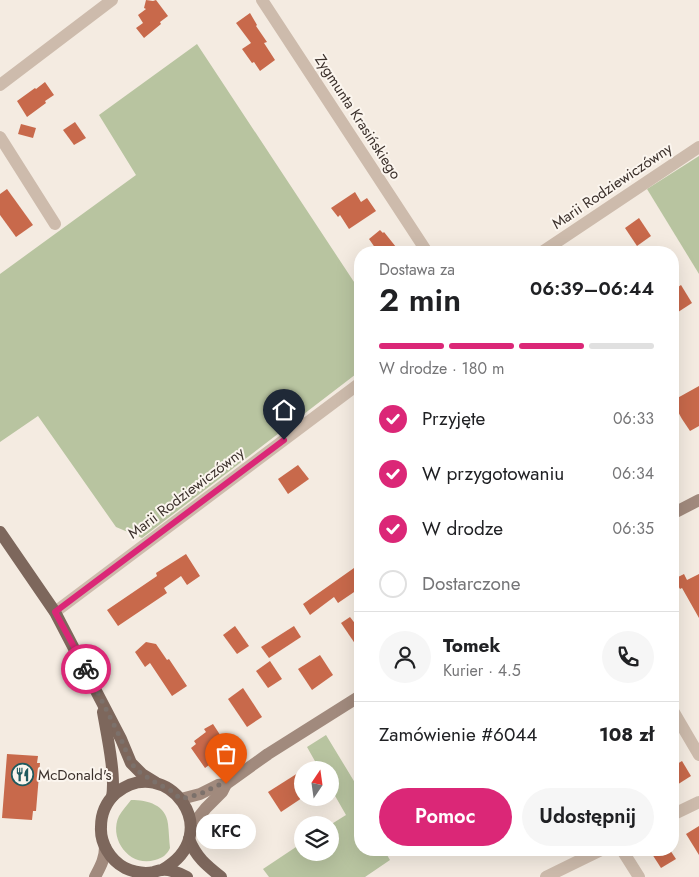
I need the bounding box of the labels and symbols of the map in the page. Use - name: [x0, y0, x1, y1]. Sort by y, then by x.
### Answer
- street label: Zygmunta Krasińskiego: [309, 50, 407, 184]
- street label: Marii Rodziewiczówny: [547, 137, 677, 234]
- pin: [263, 389, 305, 440]
- street label: Marii Rodziewiczówny: [123, 442, 249, 544]
- courier: [61, 644, 111, 694]
- pin: [205, 733, 247, 784]
- north arrow: [294, 761, 339, 806]
- restaurant icon: McDonald's: [10, 763, 34, 787]
- place label: McDonald's: [38, 764, 112, 786]
- callout: KFC: [196, 814, 256, 849]

